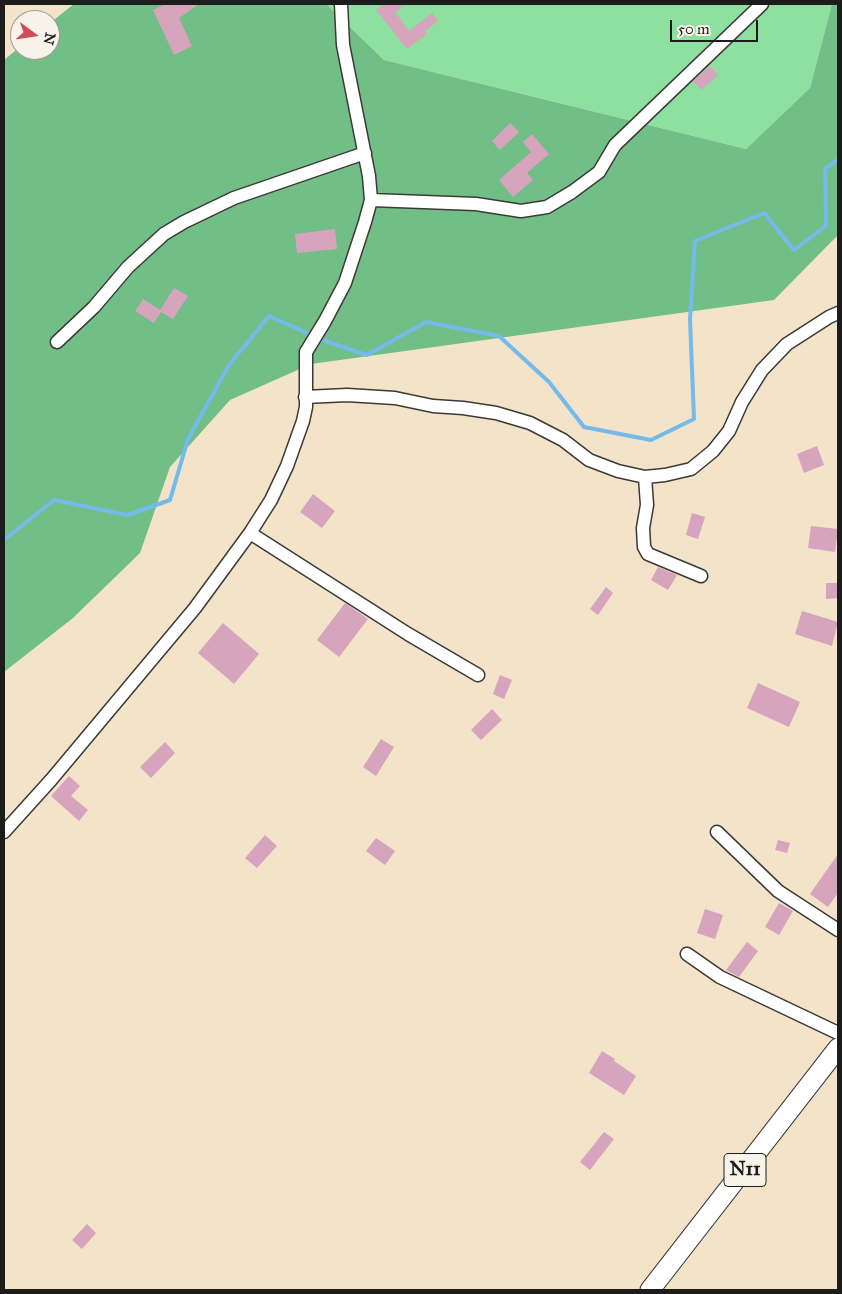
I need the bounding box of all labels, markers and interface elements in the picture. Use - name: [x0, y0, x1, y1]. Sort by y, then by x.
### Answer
- north arrow: [10, 10, 60, 60]
- scale bar: [672, 10, 760, 42]
- text: 50 m: [678, 20, 710, 38]
- text: N: [39, 31, 59, 46]
- road number: N11: [724, 1154, 766, 1186]

